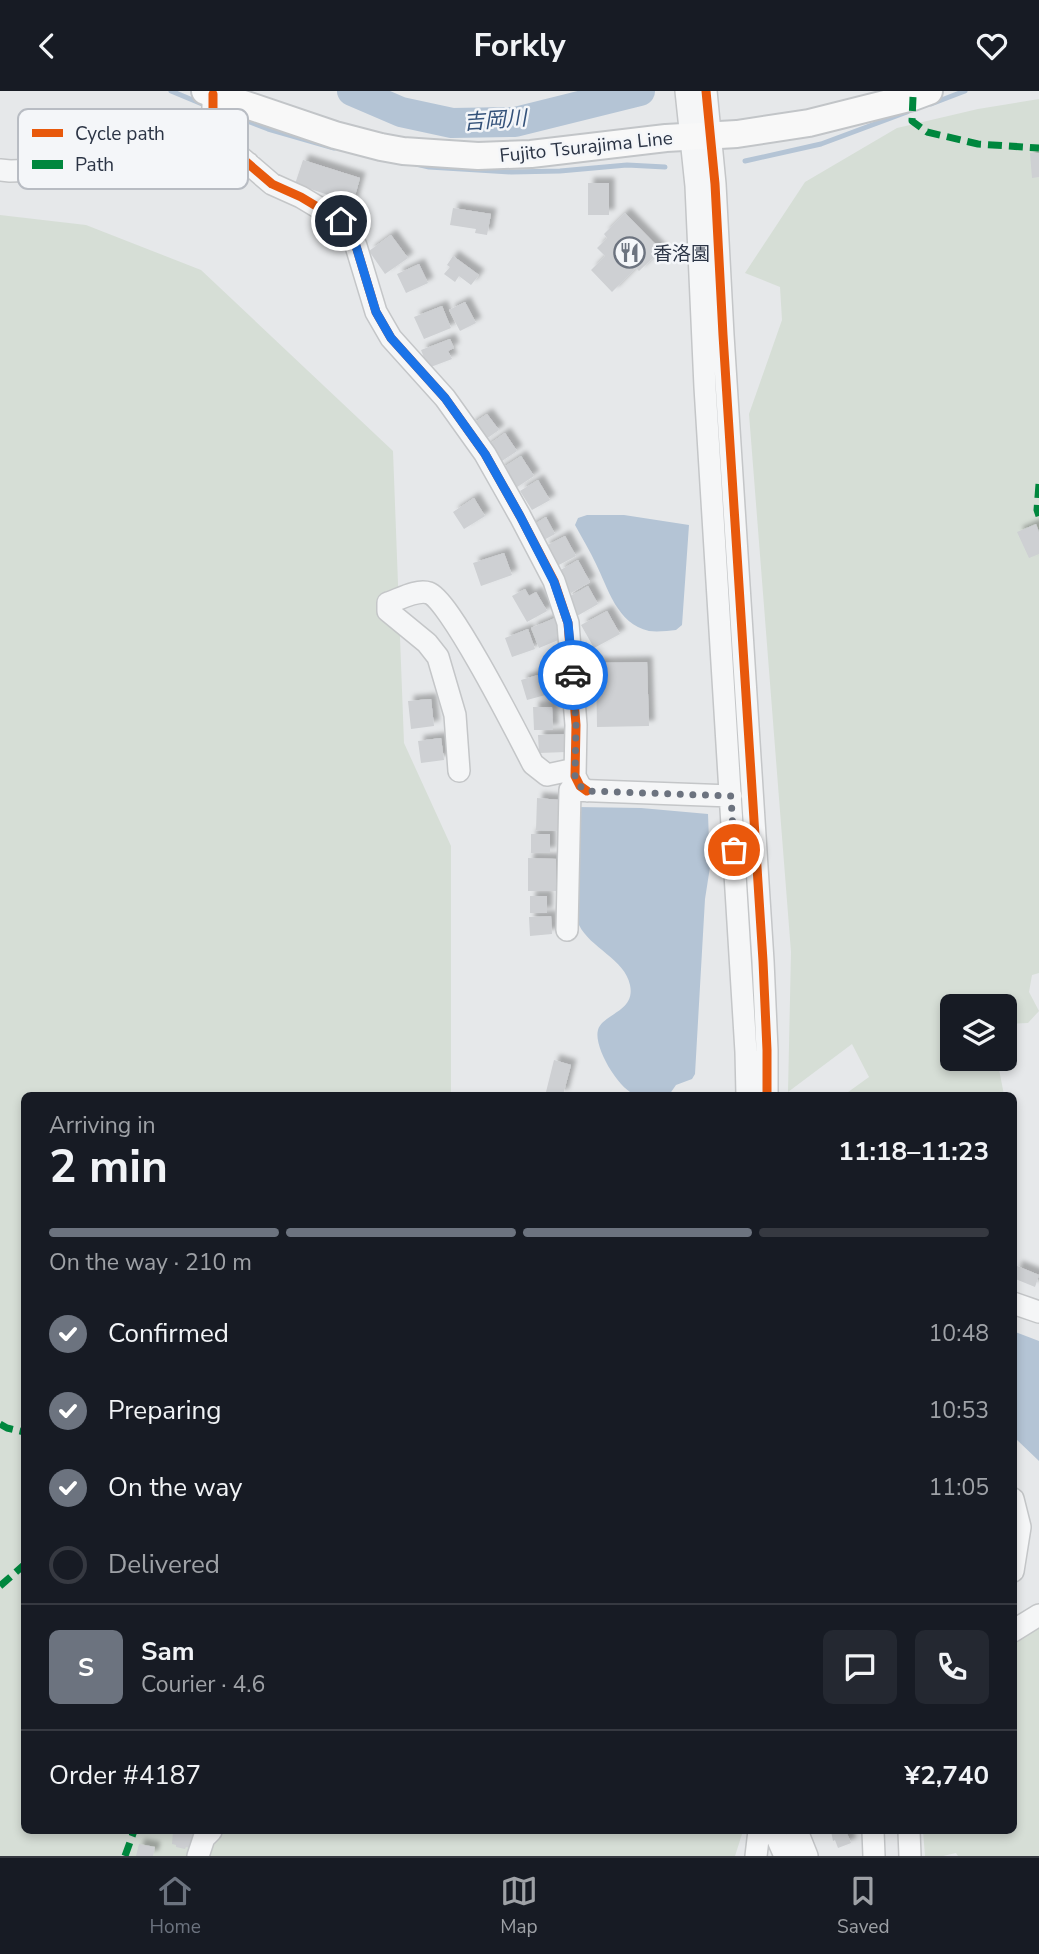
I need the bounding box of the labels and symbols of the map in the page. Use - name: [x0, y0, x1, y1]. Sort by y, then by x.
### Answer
- water label: 吉岡川: [463, 104, 529, 136]
- legend: [18, 109, 248, 189]
- text: Cycle path: [75, 121, 165, 147]
- street label: Fujito Tsurajima Line: [498, 125, 674, 169]
- text: Path: [75, 152, 114, 178]
- pin: [311, 191, 371, 251]
- restaurant icon: 香洛園: [613, 236, 647, 270]
- place label: 香洛園: [653, 241, 710, 267]
- courier: [538, 640, 608, 710]
- pin: [704, 820, 764, 880]

